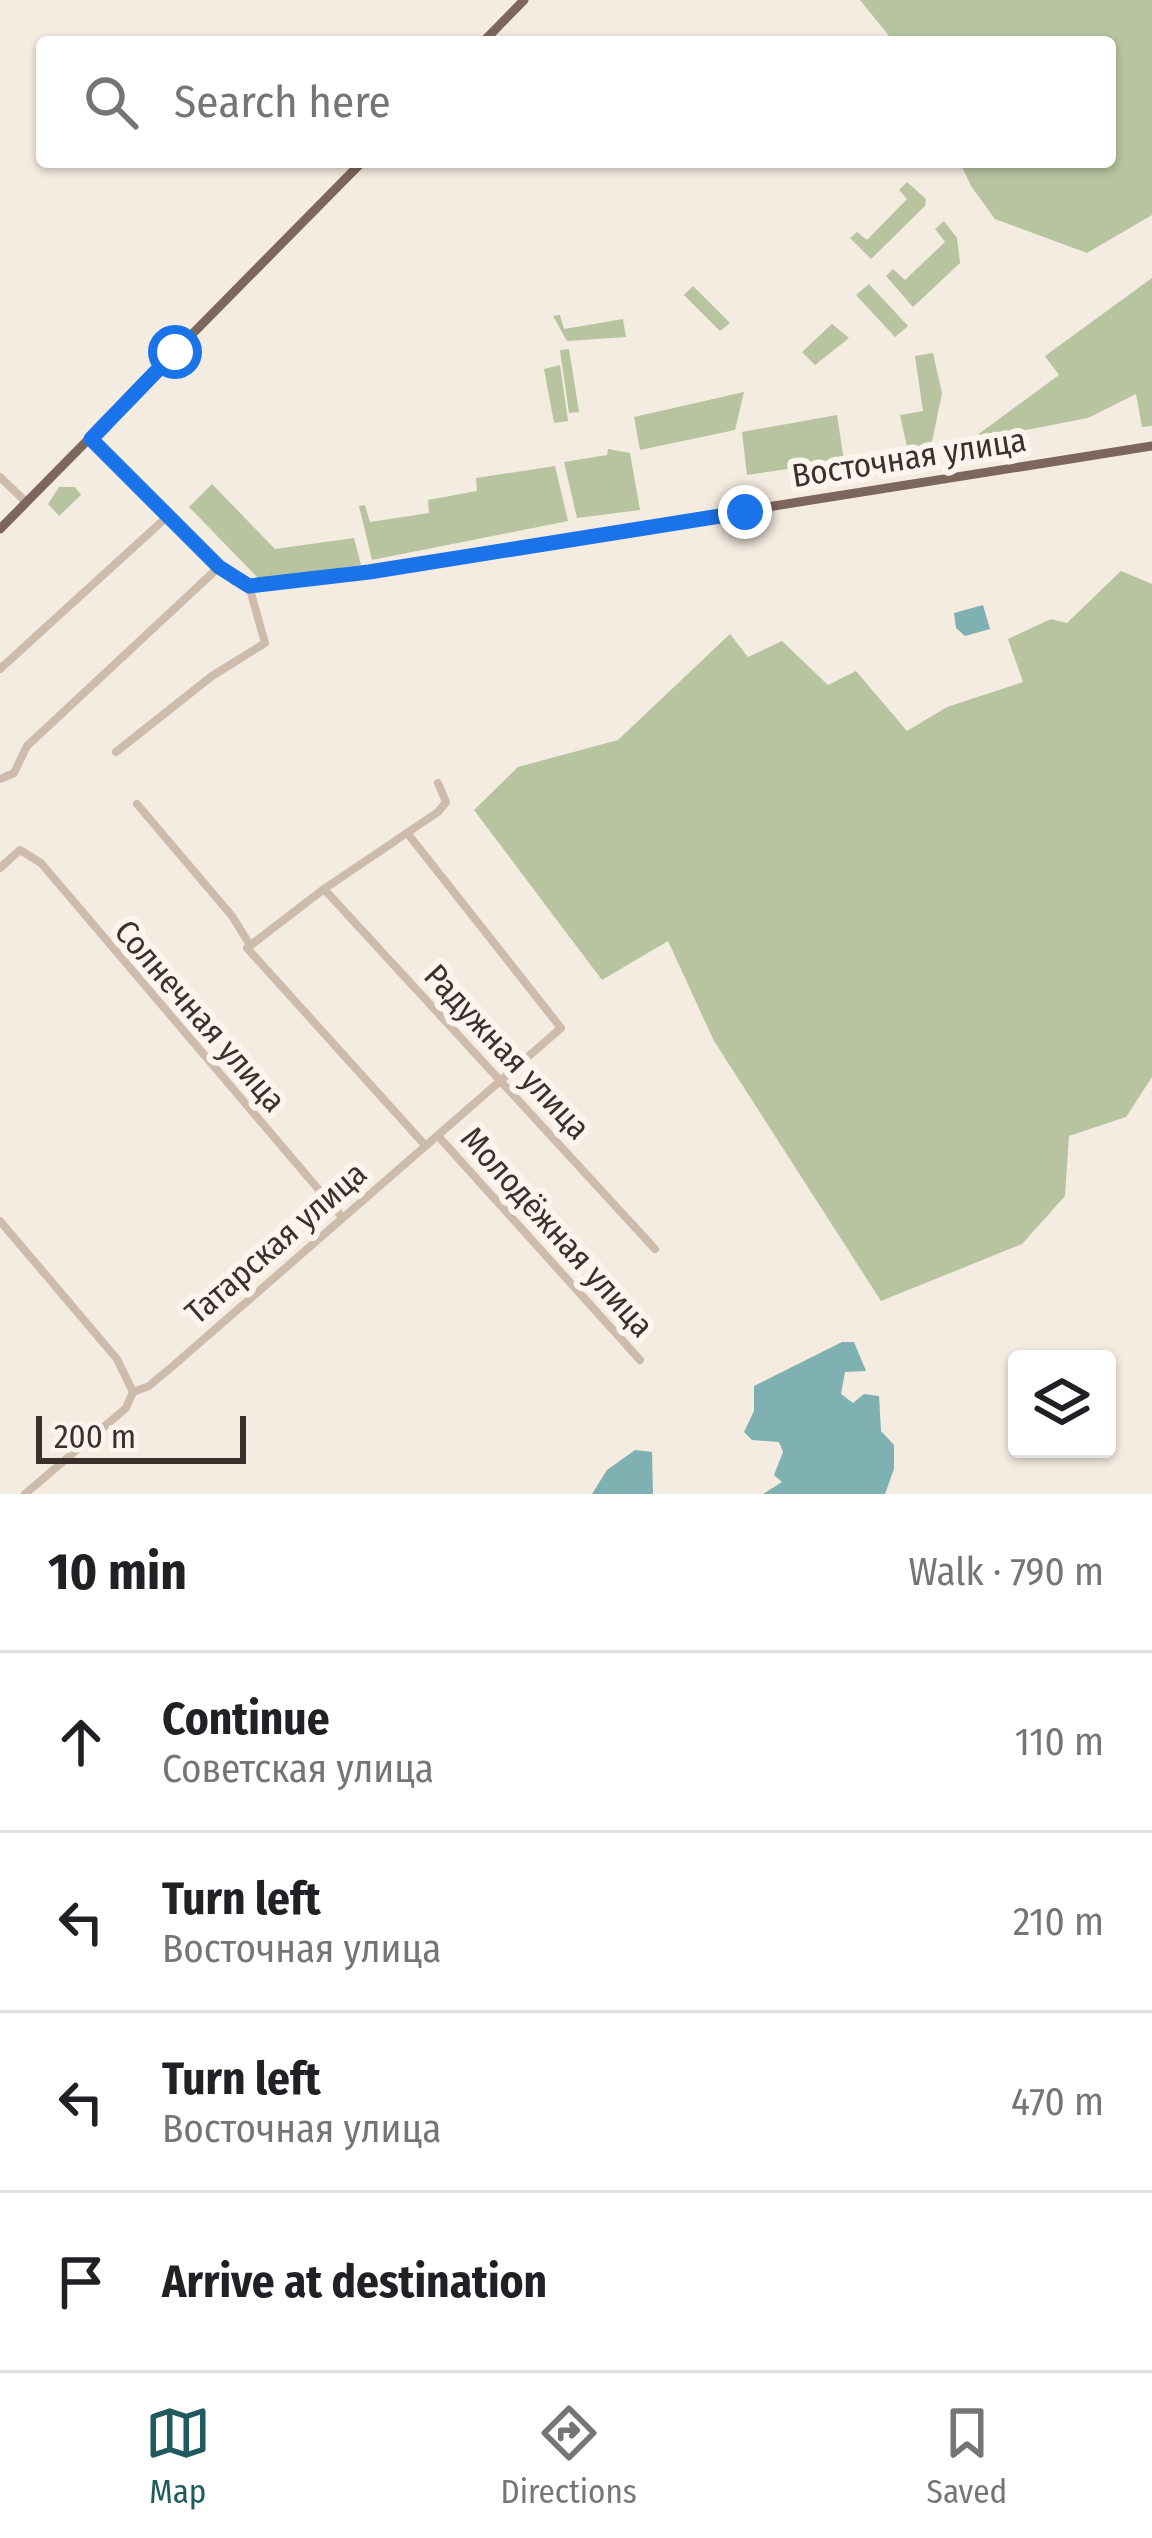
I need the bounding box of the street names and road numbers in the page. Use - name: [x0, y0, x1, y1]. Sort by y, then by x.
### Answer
- street label: Восточная улица: [789, 420, 1029, 496]
- street label: Солнечная улица: [106, 912, 294, 1120]
- street label: Радужная улица: [416, 956, 598, 1148]
- street label: Молодёжная улица: [452, 1119, 662, 1345]
- street label: Татарская улица: [177, 1153, 375, 1333]

